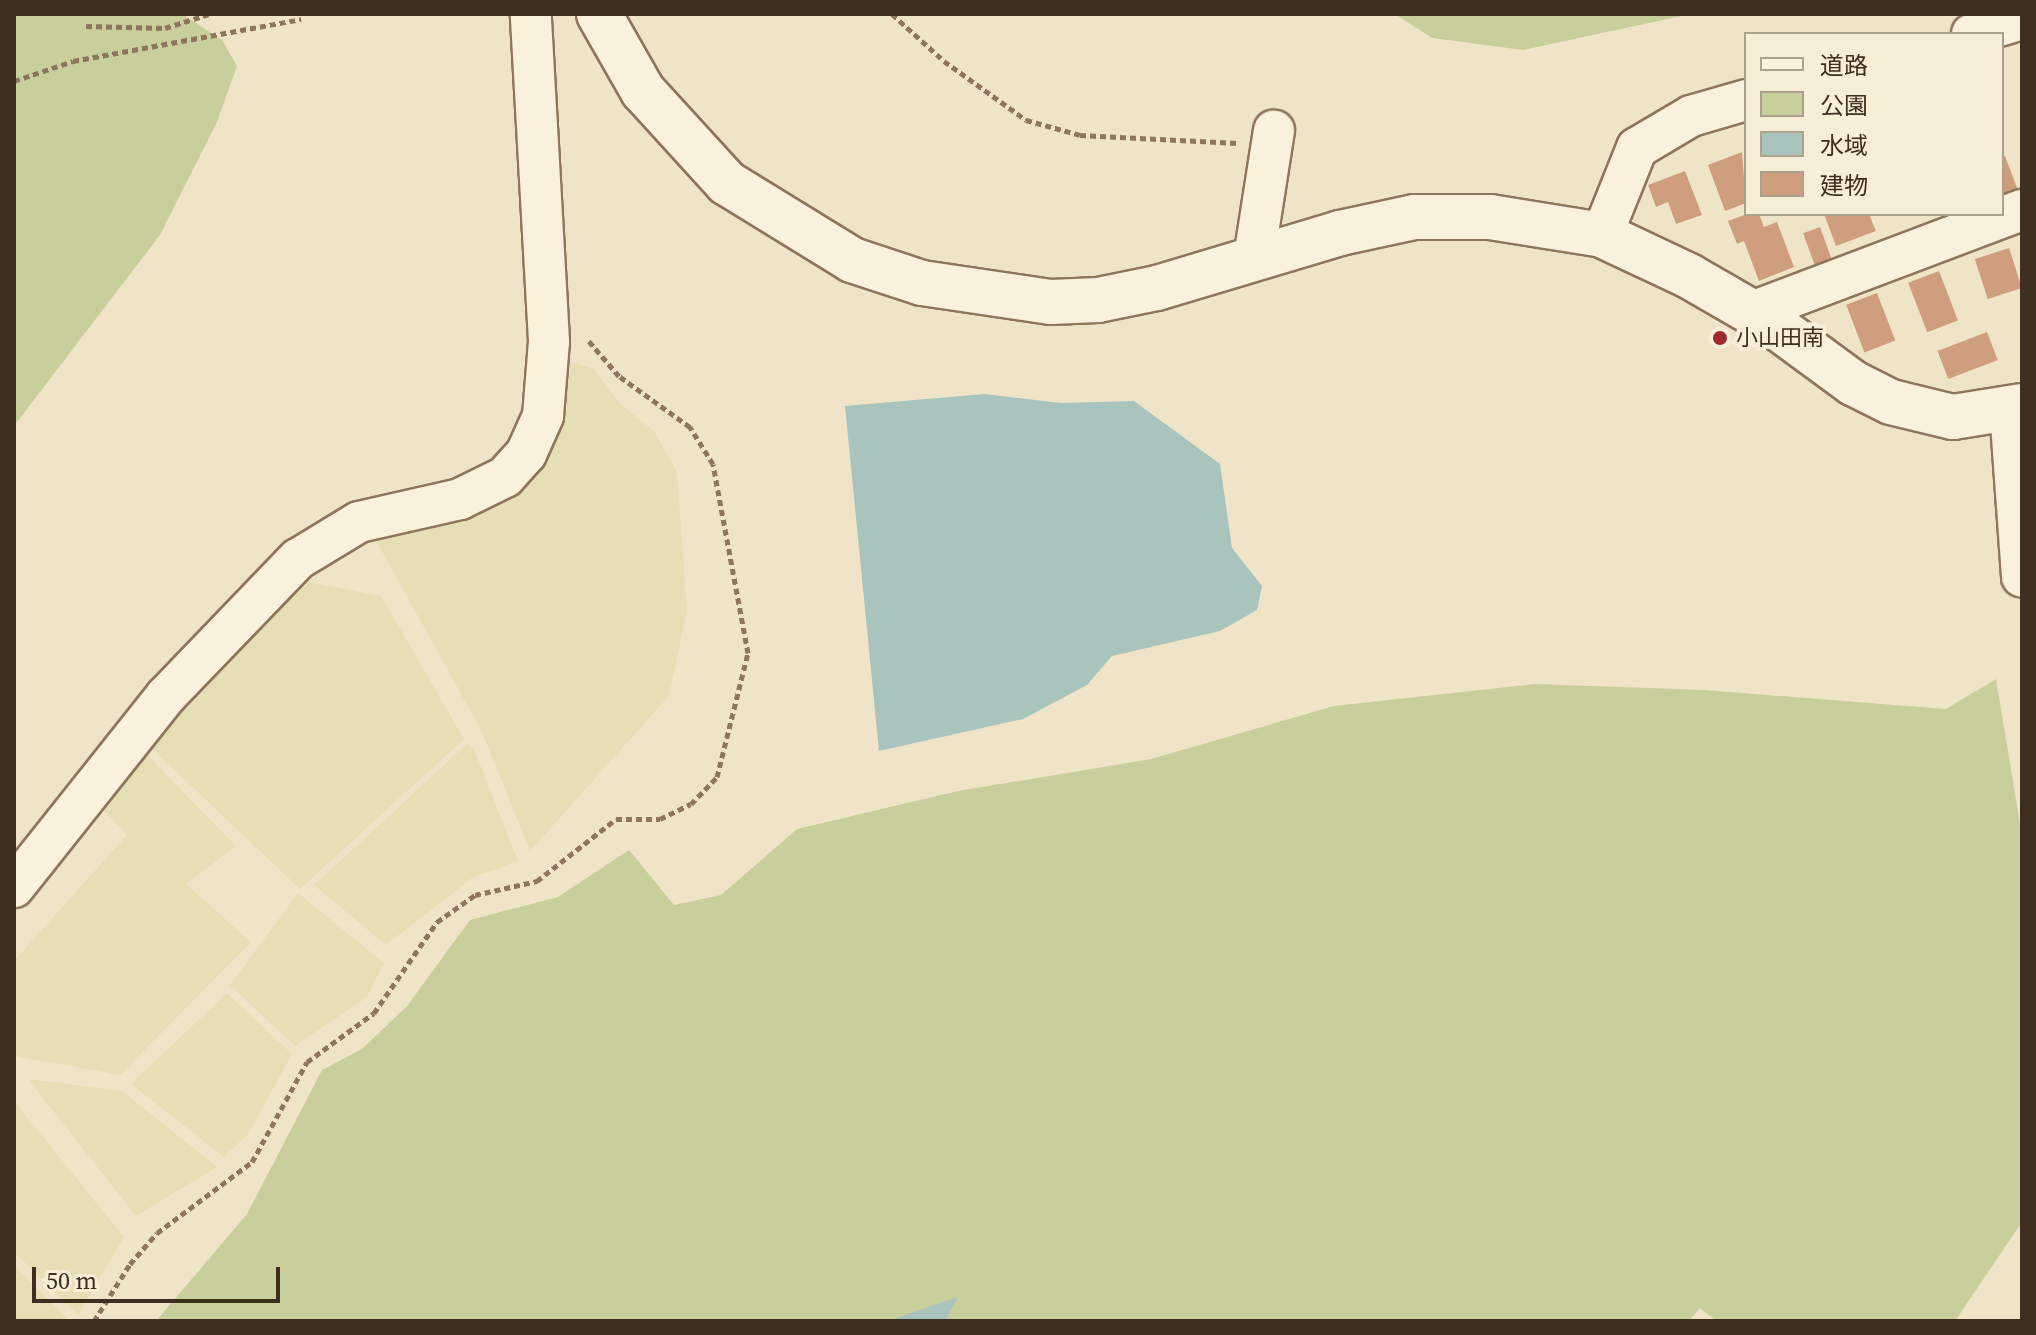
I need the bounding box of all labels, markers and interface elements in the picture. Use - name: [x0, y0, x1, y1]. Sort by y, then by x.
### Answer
- legend: [1744, 32, 2004, 216]
- text: 道路: [1820, 49, 1868, 82]
- text: 公園: [1820, 89, 1868, 122]
- text: 水域: [1820, 129, 1868, 162]
- text: 建物: [1820, 169, 1868, 202]
- place label: 小山田南: [1736, 325, 1824, 351]
- marker: 小山田南: [1711, 329, 1729, 347]
- scale bar: [36, 1251, 284, 1301]
- text: 50 m: [46, 1264, 97, 1297]

